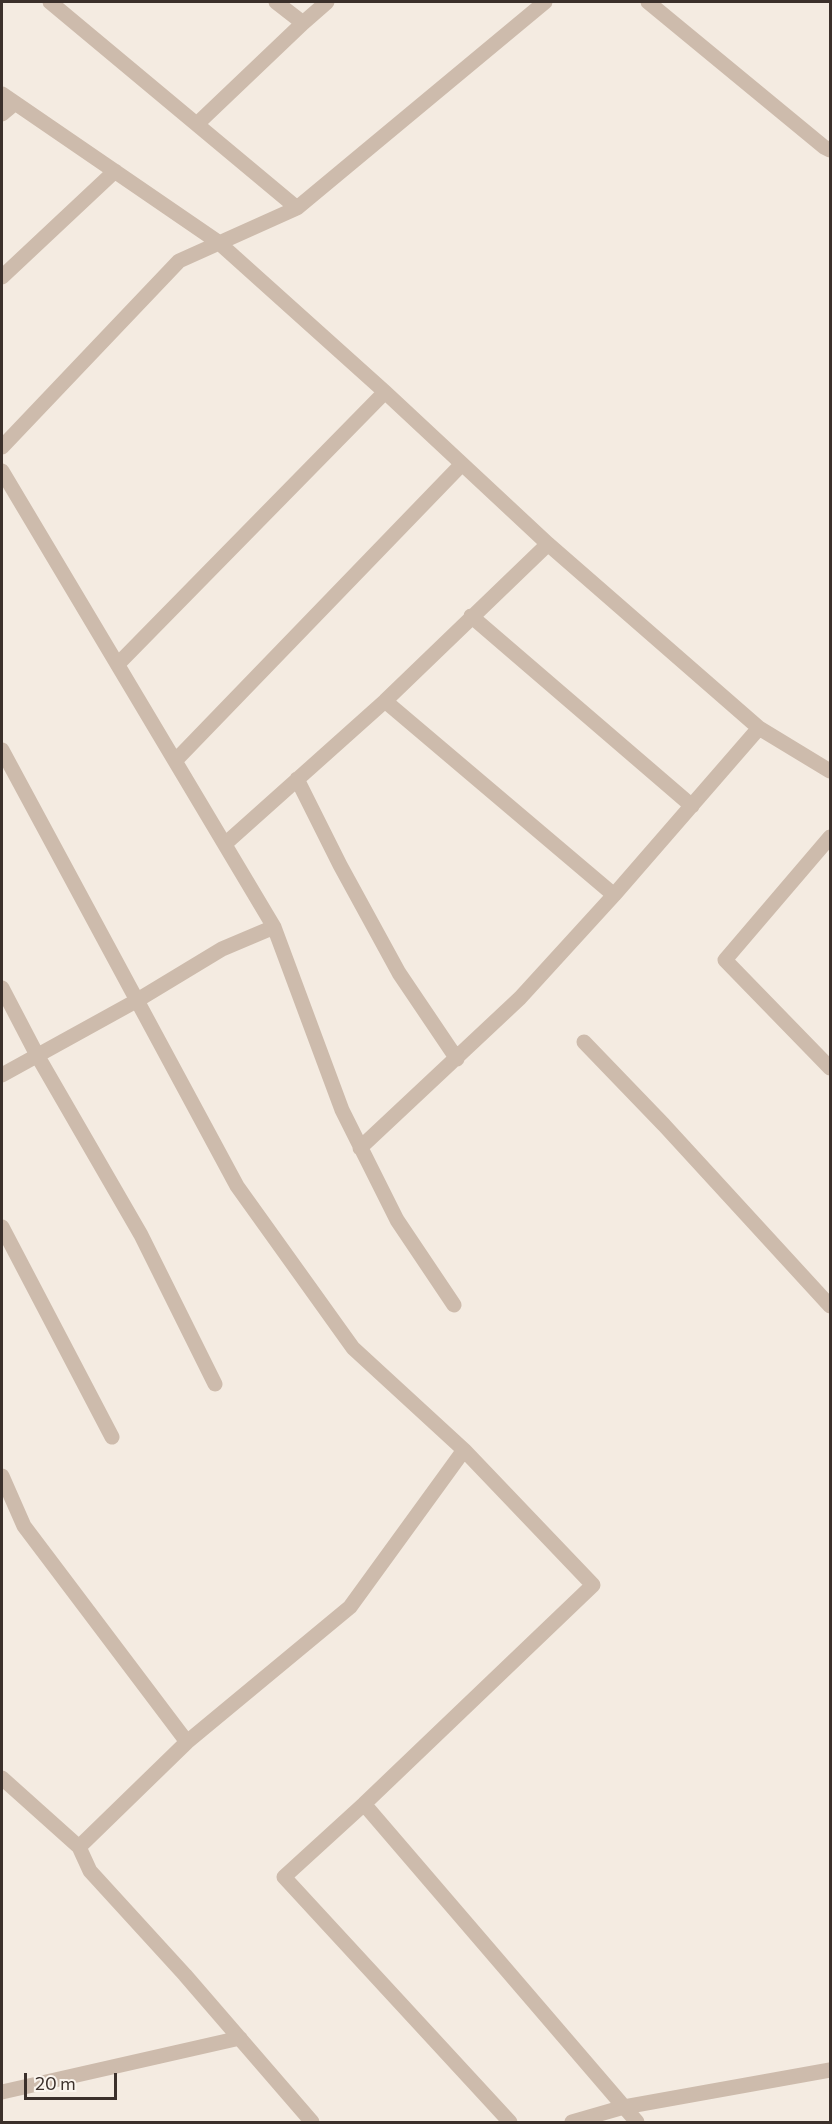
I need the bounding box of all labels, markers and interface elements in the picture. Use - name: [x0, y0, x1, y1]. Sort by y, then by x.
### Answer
- scale bar: [27, 2061, 120, 2099]
- text: 20 m: [35, 2072, 76, 2094]

